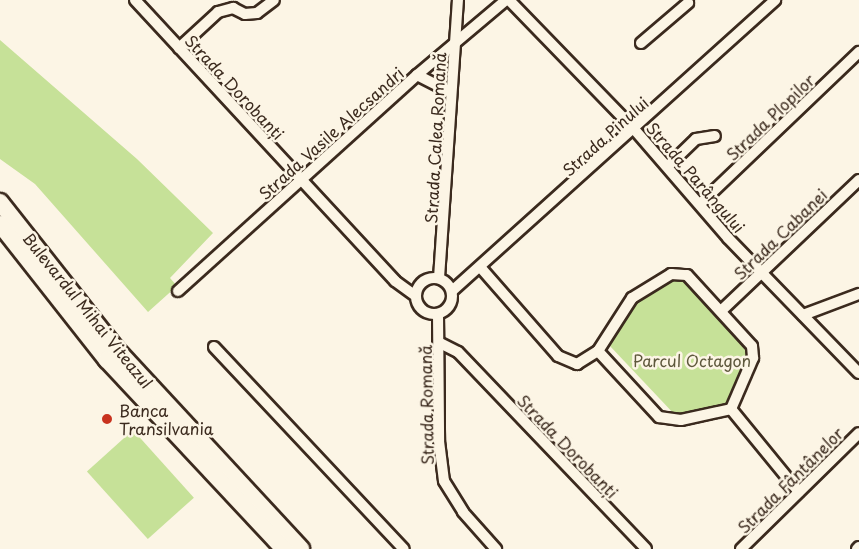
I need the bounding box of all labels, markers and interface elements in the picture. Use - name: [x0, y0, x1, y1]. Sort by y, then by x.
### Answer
- street label: Strada Dorobanți: [181, 30, 289, 144]
- street label: Strada Calea Romană: [421, 52, 449, 224]
- street label: Strada Vasile Alecsandri: [254, 63, 408, 203]
- street label: Strada Plopilor: [722, 70, 818, 164]
- street label: Strada Pinului: [558, 92, 652, 180]
- street label: Strada Parângului: [643, 118, 749, 236]
- street label: Strada Cabanei: [730, 185, 830, 283]
- street label: Bulevardul Mihai Viteazul: [19, 228, 157, 392]
- street label: Strada Romană: [415, 344, 437, 466]
- park label: Parcul Octagon: [633, 350, 751, 370]
- street label: Strada Dorobanți: [514, 390, 622, 502]
- place label: Banca Transilvania: [119, 400, 214, 438]
- marker: Banca Transilvania: [100, 412, 114, 426]
- street label: Strada Fântânelor: [733, 423, 847, 537]

